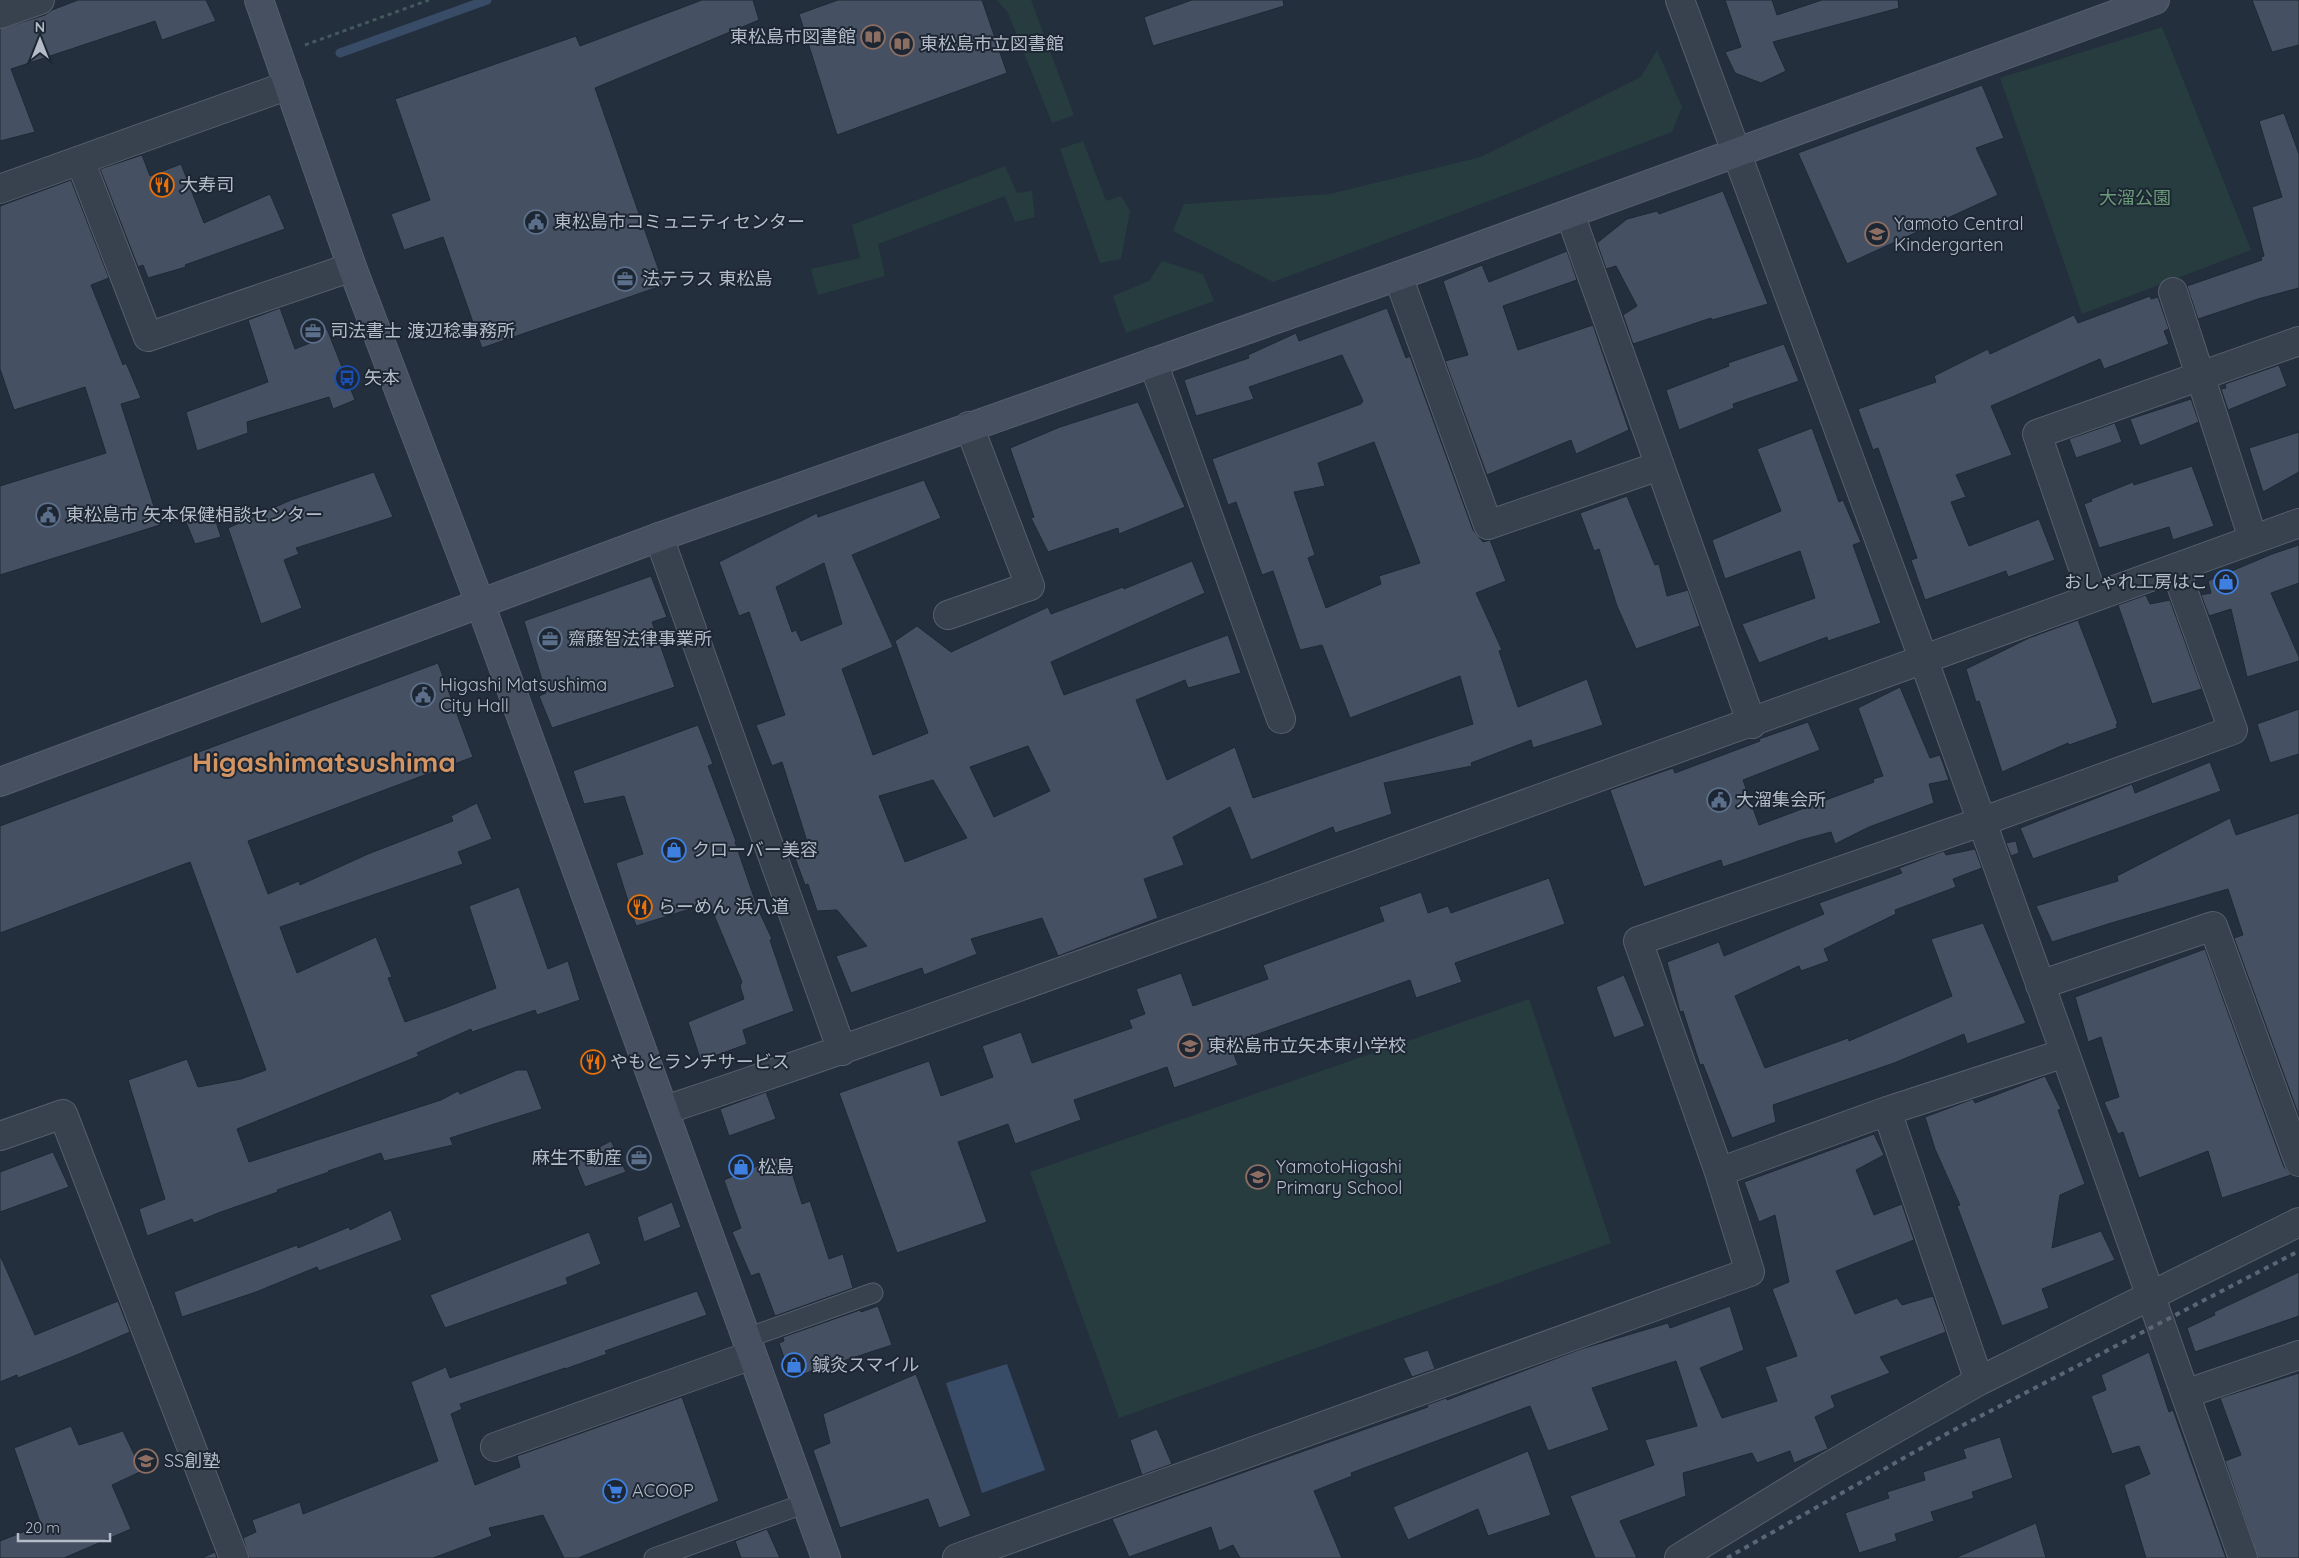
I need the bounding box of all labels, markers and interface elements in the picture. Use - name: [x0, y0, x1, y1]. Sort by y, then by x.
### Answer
- north arrow: [15, 15, 65, 65]
- text: N: [35, 18, 45, 36]
- library icon: 東松島市図書館: [860, 24, 886, 50]
- place label: 東松島市図書館: [730, 25, 856, 48]
- library icon: 東松島市立図書館: [889, 31, 915, 57]
- place label: 東松島市立図書館: [920, 32, 1064, 55]
- restaurant icon: 大寿司: [149, 172, 175, 198]
- place label: 大寿司: [180, 173, 234, 196]
- park label: 大溜公園: [2099, 186, 2171, 209]
- public building icon: 東松島市コミュニティセンター: [523, 209, 549, 235]
- place label: 東松島市コミュニティセンター: [554, 210, 805, 233]
- place label: Yamoto Central Kindergarten: [1894, 212, 2024, 256]
- school or university icon: Yamoto Central Kindergarten: [1864, 221, 1890, 247]
- office icon: 法テラス 東松島: [612, 266, 638, 292]
- place label: 法テラス 東松島: [642, 267, 773, 290]
- office icon: 司法書士 渡辺稔事務所: [300, 318, 326, 344]
- place label: 司法書士 渡辺稔事務所: [330, 319, 515, 342]
- bus stop icon: 矢本: [334, 365, 360, 391]
- place label: 矢本: [364, 366, 400, 389]
- public building icon: 東松島市 矢本保健相談センター: [35, 502, 61, 528]
- place label: 東松島市 矢本保健相談センター: [66, 503, 323, 526]
- shop icon: おしゃれ工房はこ: [2213, 569, 2239, 595]
- place label: おしゃれ工房はこ: [2064, 570, 2208, 593]
- office icon: 齋藤智法律事業所: [537, 626, 563, 652]
- place label: 齋藤智法律事業所: [568, 627, 712, 650]
- place label: Higashi Matsushima City Hall: [440, 673, 607, 717]
- public building icon: Higashi Matsushima City Hall: [410, 682, 436, 708]
- district label: Higashimatsushima: [192, 744, 456, 779]
- public building icon: 大溜集会所: [1706, 787, 1732, 813]
- place label: 大溜集会所: [1736, 788, 1826, 811]
- shop icon: クローバー美容: [661, 837, 687, 863]
- place label: クローバー美容: [692, 838, 818, 861]
- restaurant icon: らーめん 浜八道: [627, 894, 653, 920]
- place label: らーめん 浜八道: [658, 895, 789, 918]
- school or university icon: 東松島市立矢本東小学校: [1177, 1033, 1203, 1059]
- place label: 東松島市立矢本東小学校: [1208, 1034, 1406, 1057]
- restaurant icon: やもとランチサービス: [580, 1049, 606, 1075]
- place label: やもとランチサービス: [610, 1050, 790, 1073]
- office icon: 麻生不動産: [626, 1145, 652, 1171]
- place label: 麻生不動産: [532, 1146, 622, 1169]
- shop icon: 松島: [728, 1154, 754, 1180]
- place label: 松島: [758, 1155, 794, 1178]
- place label: YamotoHigashi Primary School: [1276, 1155, 1402, 1199]
- school or university icon: YamotoHigashi Primary School: [1245, 1164, 1271, 1190]
- shop icon: 鍼灸スマイル: [781, 1352, 807, 1378]
- place label: 鍼灸スマイル: [812, 1353, 919, 1376]
- school or university icon: SS創塾: [133, 1448, 159, 1474]
- place label: SS創塾: [164, 1449, 220, 1472]
- supermarket icon: ACOOP: [602, 1478, 628, 1504]
- place label: ACOOP: [632, 1479, 694, 1502]
- scale bar: [18, 1510, 110, 1542]
- text: 20 m: [25, 1518, 60, 1537]

